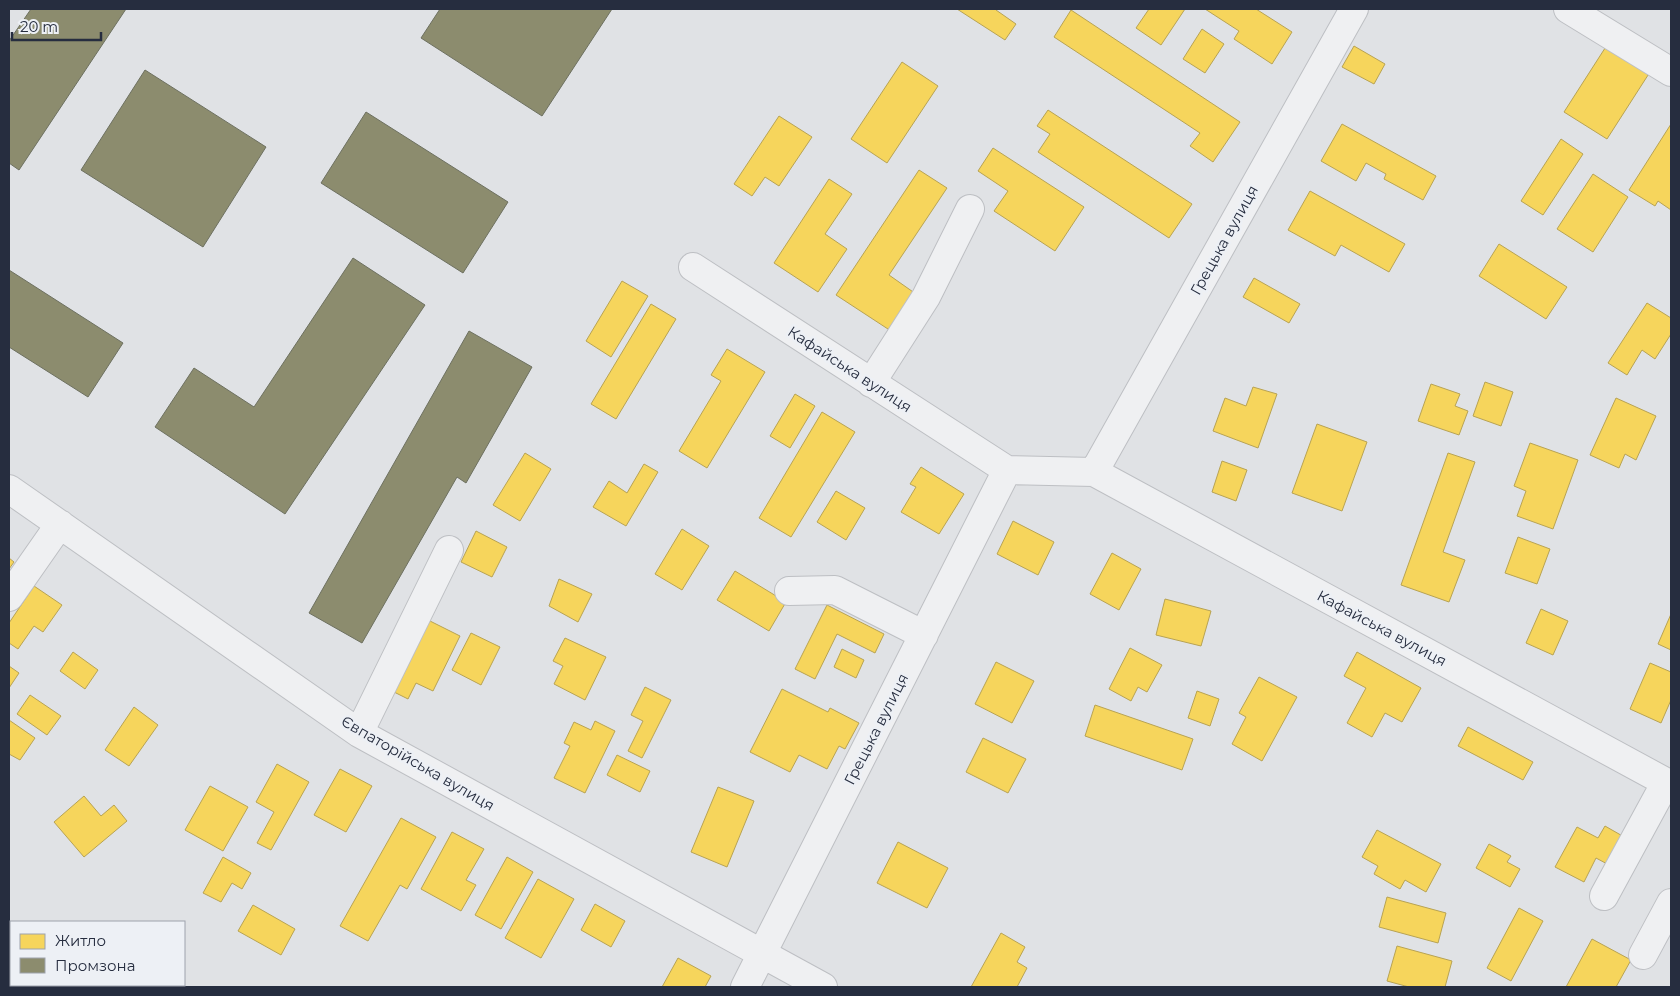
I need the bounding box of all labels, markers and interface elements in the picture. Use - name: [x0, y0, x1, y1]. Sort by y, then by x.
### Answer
- scale bar: [12, 10, 101, 42]
- text: 20 m: [20, 17, 58, 36]
- street label: Грецька вулиця: [1186, 182, 1262, 298]
- street label: Кафайська вулиця: [784, 322, 916, 416]
- street label: Кафайська вулиця: [1314, 586, 1450, 670]
- street label: Грецька вулиця: [840, 670, 912, 788]
- street label: Євпаторійська вулиця: [338, 711, 498, 815]
- legend: [10, 921, 185, 986]
- text: Житло: [55, 931, 106, 950]
- text: Промзона: [55, 956, 135, 975]

